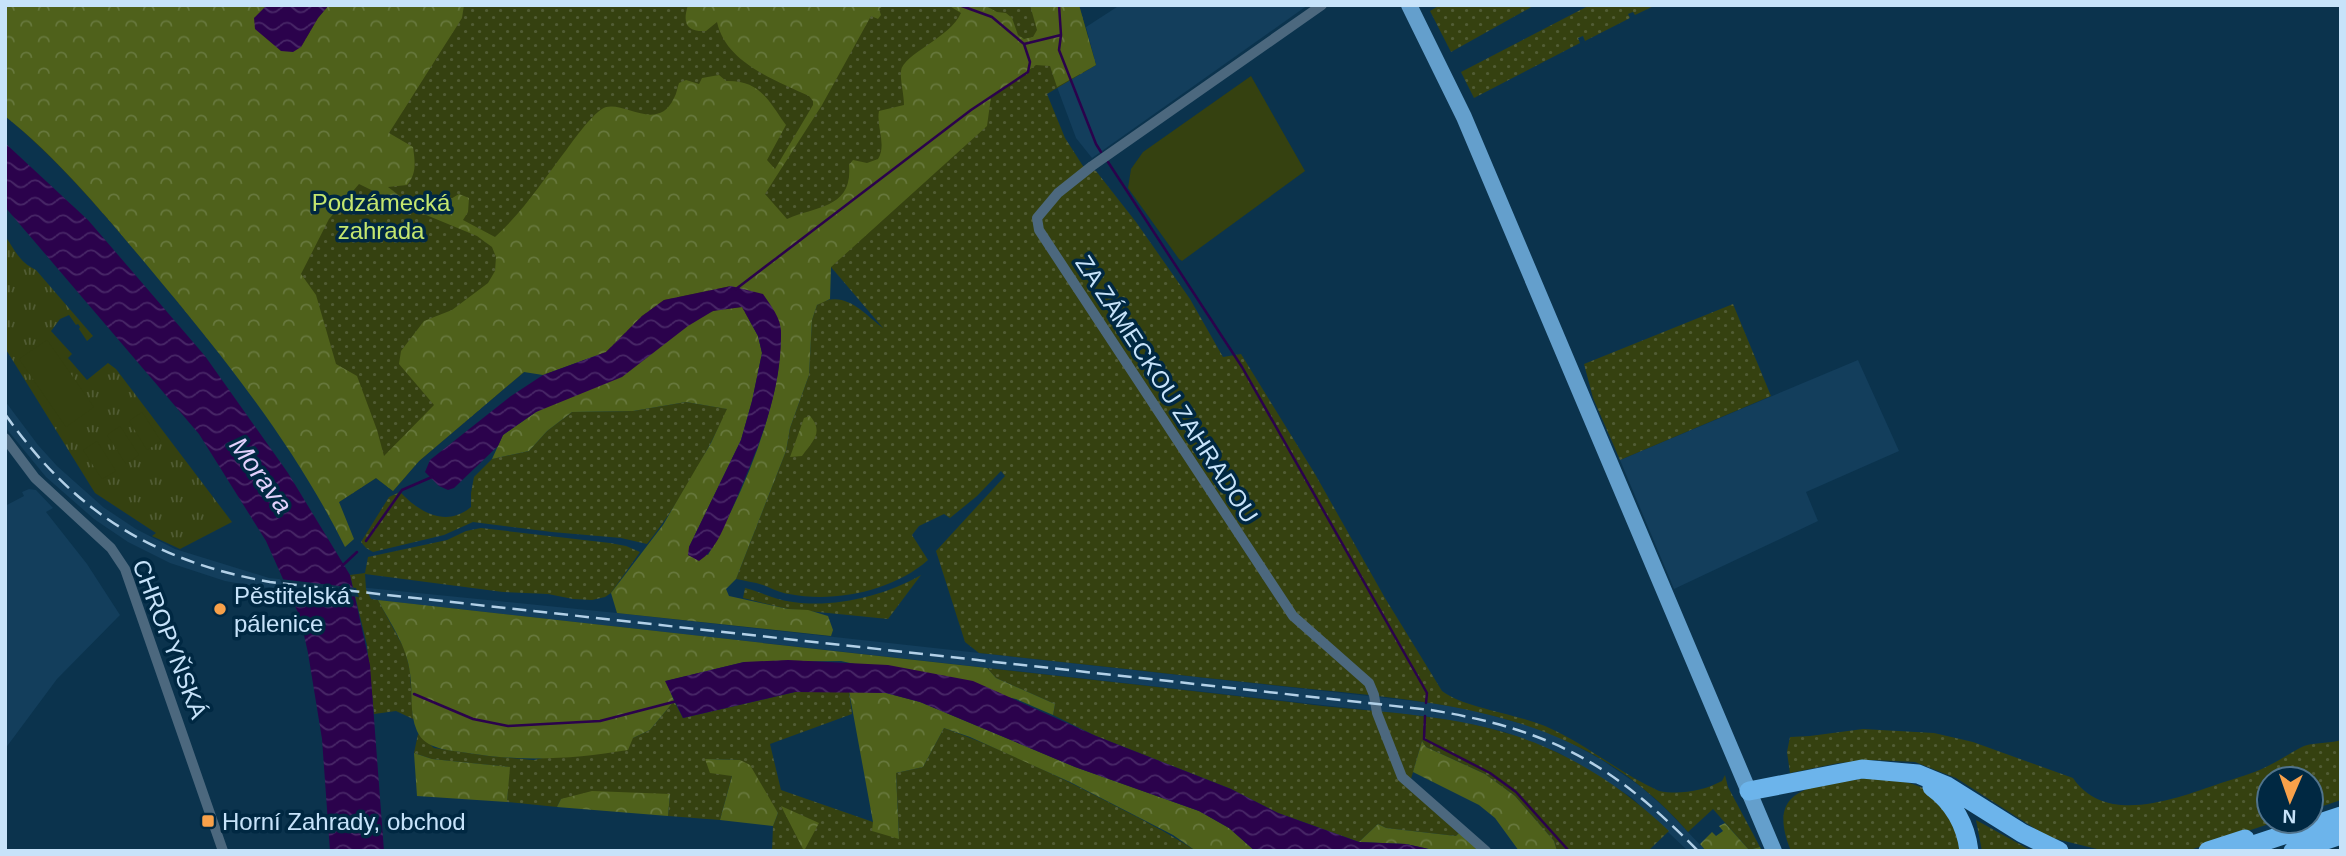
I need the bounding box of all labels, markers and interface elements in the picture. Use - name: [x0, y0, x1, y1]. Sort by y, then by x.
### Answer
- park label: Podzámecká zahrada: [312, 189, 451, 244]
- street label: ZA ZÁMECKOU ZAHRADOU: [1070, 250, 1264, 528]
- water label: Morava: [223, 431, 299, 519]
- street label: CHROPYŇSKÁ: [127, 556, 213, 722]
- place label: Pěstitelská pálenice: [234, 582, 351, 637]
- marker: Pěstitelská pálenice: [212, 601, 228, 617]
- north arrow: [2255, 765, 2325, 835]
- text: N: [2282, 806, 2297, 827]
- place label: Horní Zahrady, obchod: [222, 808, 466, 835]
- marker: Horní Zahrady, obchod: [200, 813, 216, 829]

